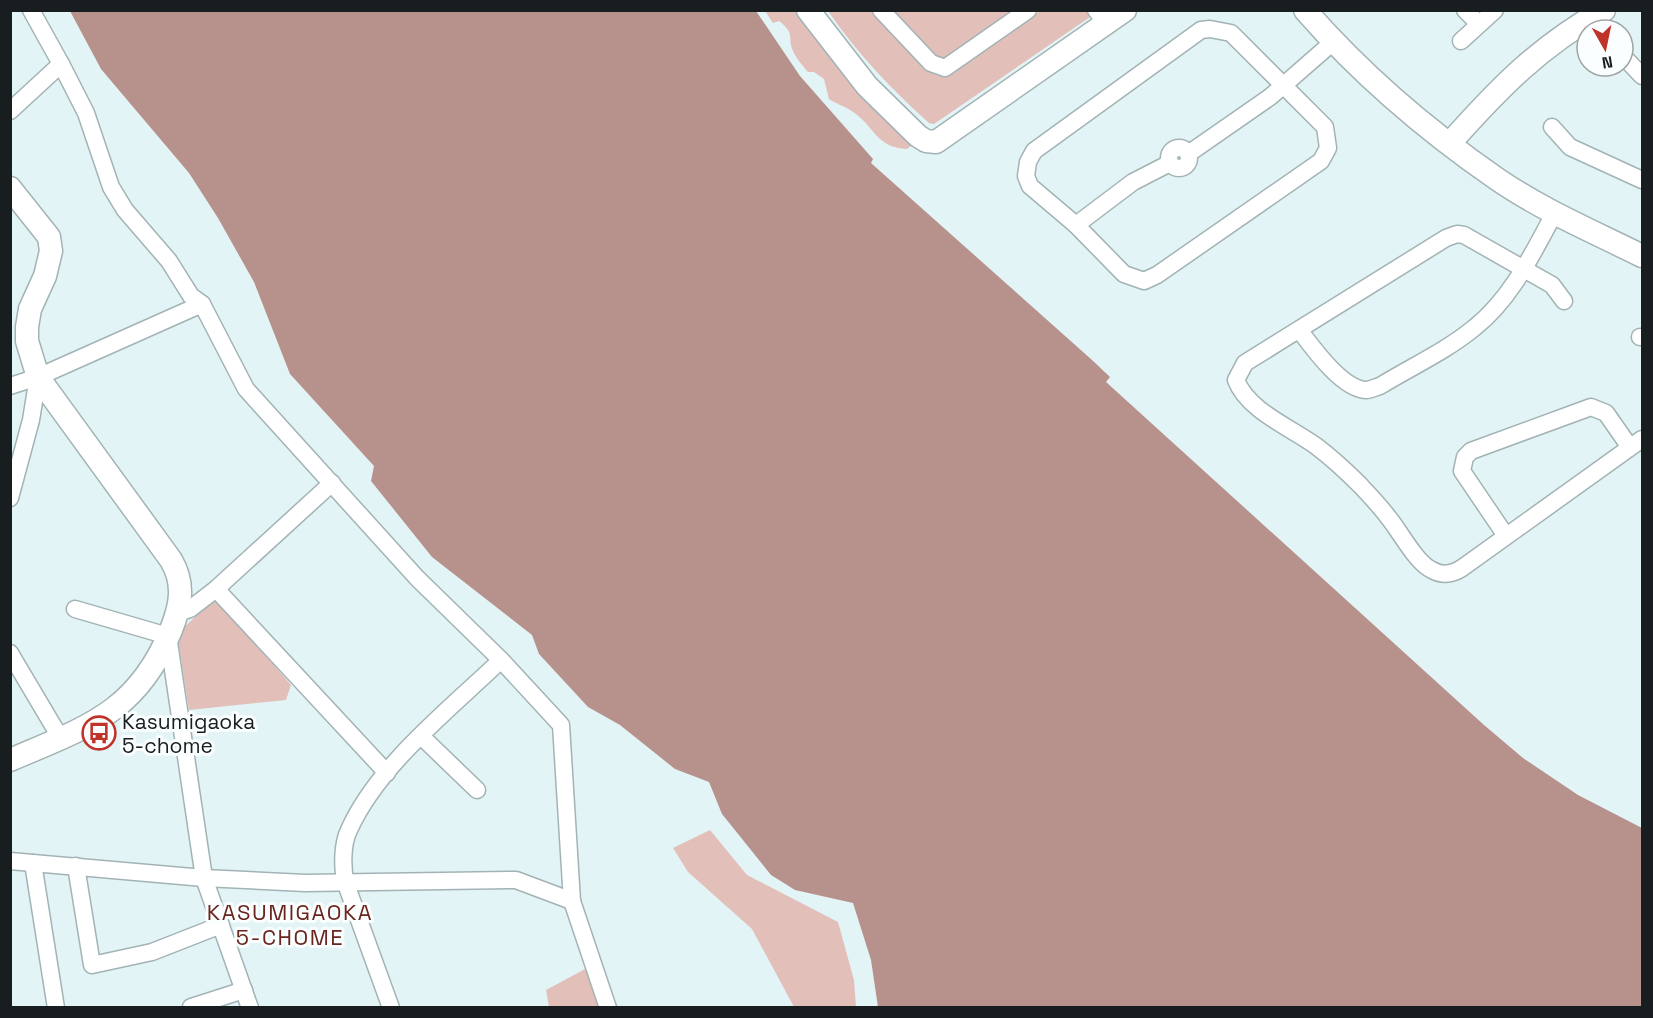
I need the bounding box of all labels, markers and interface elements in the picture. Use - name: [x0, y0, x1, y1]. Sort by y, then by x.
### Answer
- north arrow: [1575, 18, 1635, 78]
- text: N: [1600, 51, 1614, 74]
- place label: Kasumigaoka 5-chome: [122, 708, 255, 759]
- bus stop icon: Kasumigaoka 5-chome: [81, 715, 117, 751]
- district label: KASUMIGAOKA 5-CHOME: [207, 898, 373, 951]

